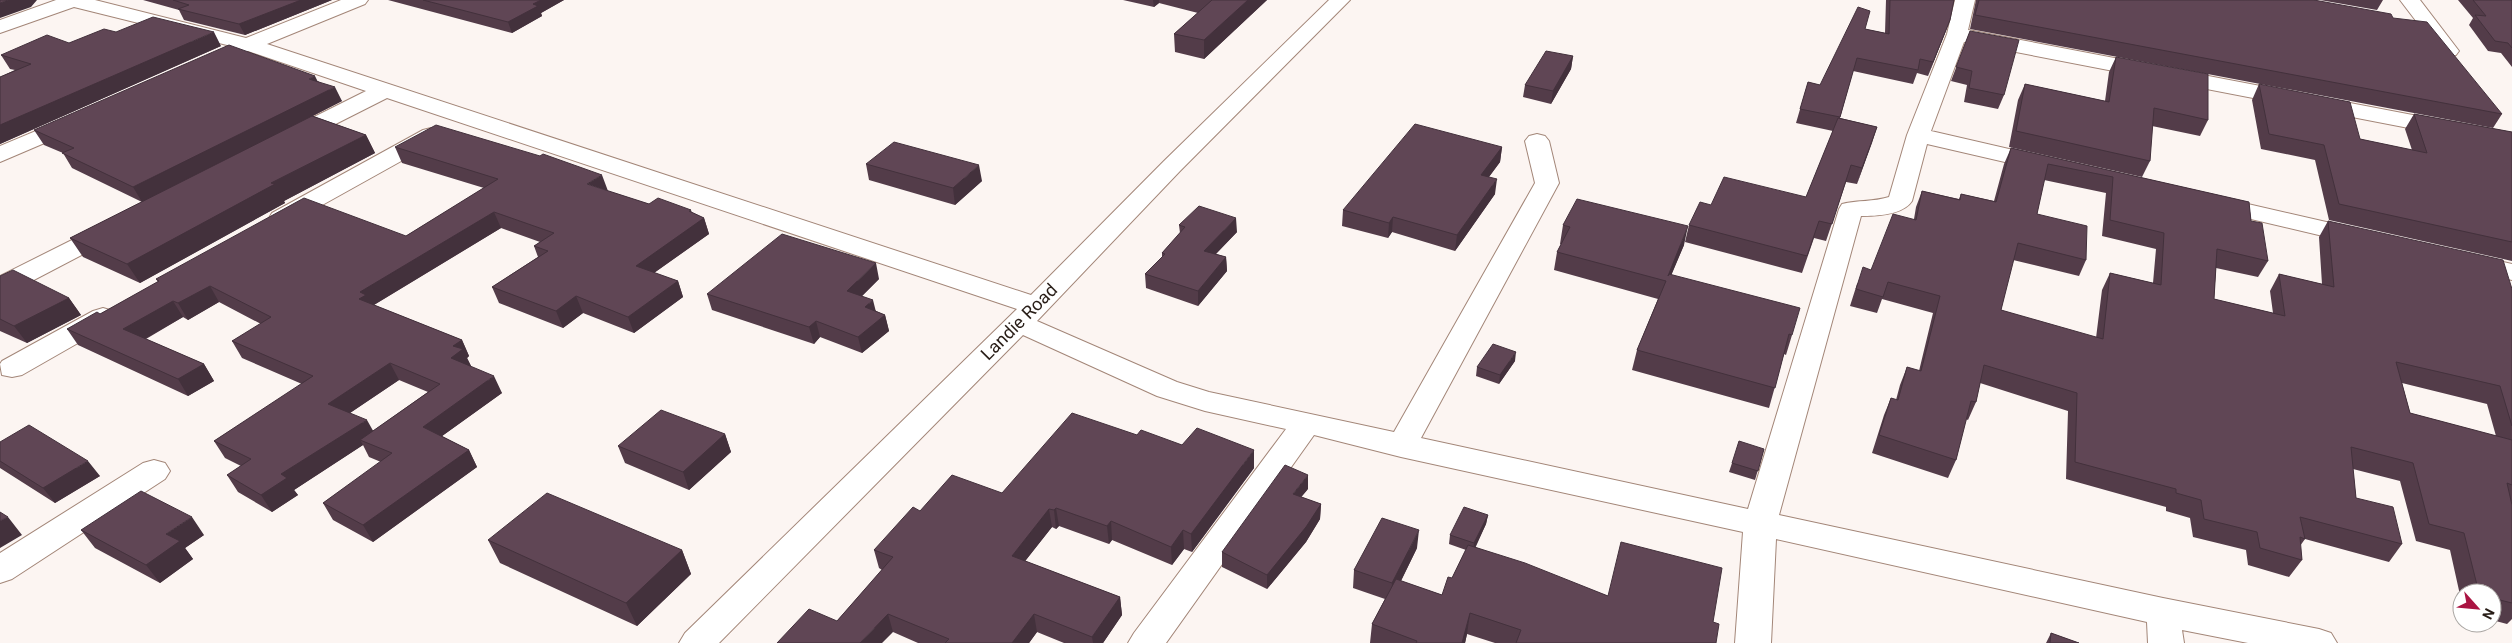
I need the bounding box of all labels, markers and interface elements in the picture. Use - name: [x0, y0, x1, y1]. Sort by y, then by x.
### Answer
- street label: Landie Road: [976, 279, 1061, 364]
- north arrow: [2452, 583, 2502, 633]
- text: N: [2479, 606, 2498, 622]

